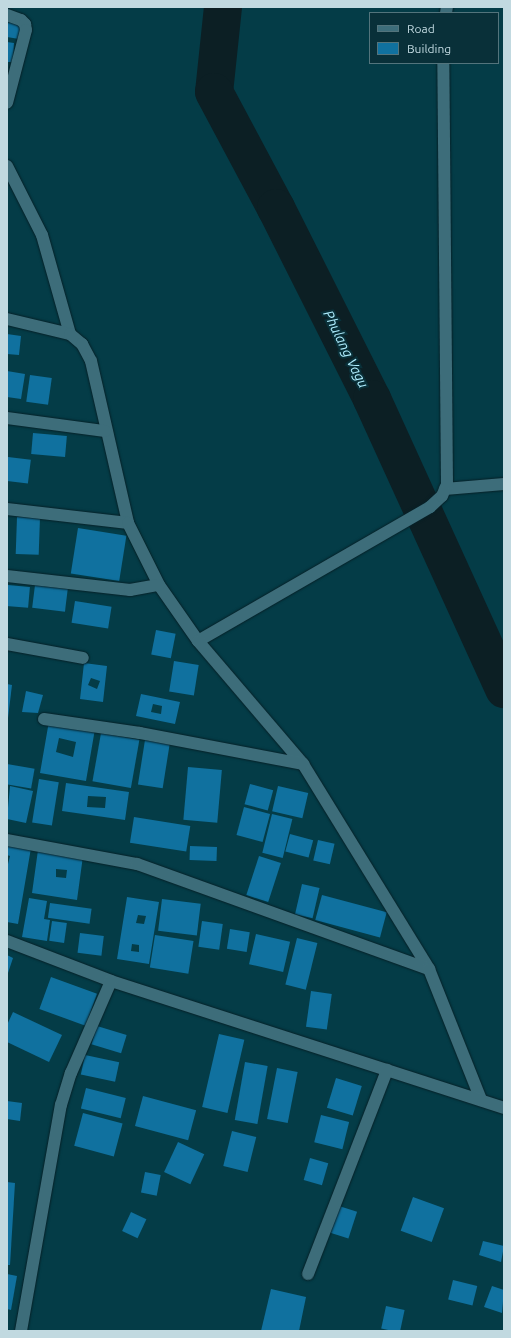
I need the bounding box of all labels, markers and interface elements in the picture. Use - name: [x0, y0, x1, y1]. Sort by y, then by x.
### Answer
- legend: [369, 12, 499, 64]
- text: Road: [407, 22, 435, 35]
- text: Building: [407, 42, 451, 55]
- water label: Phulang Vagu: [320, 307, 372, 391]

